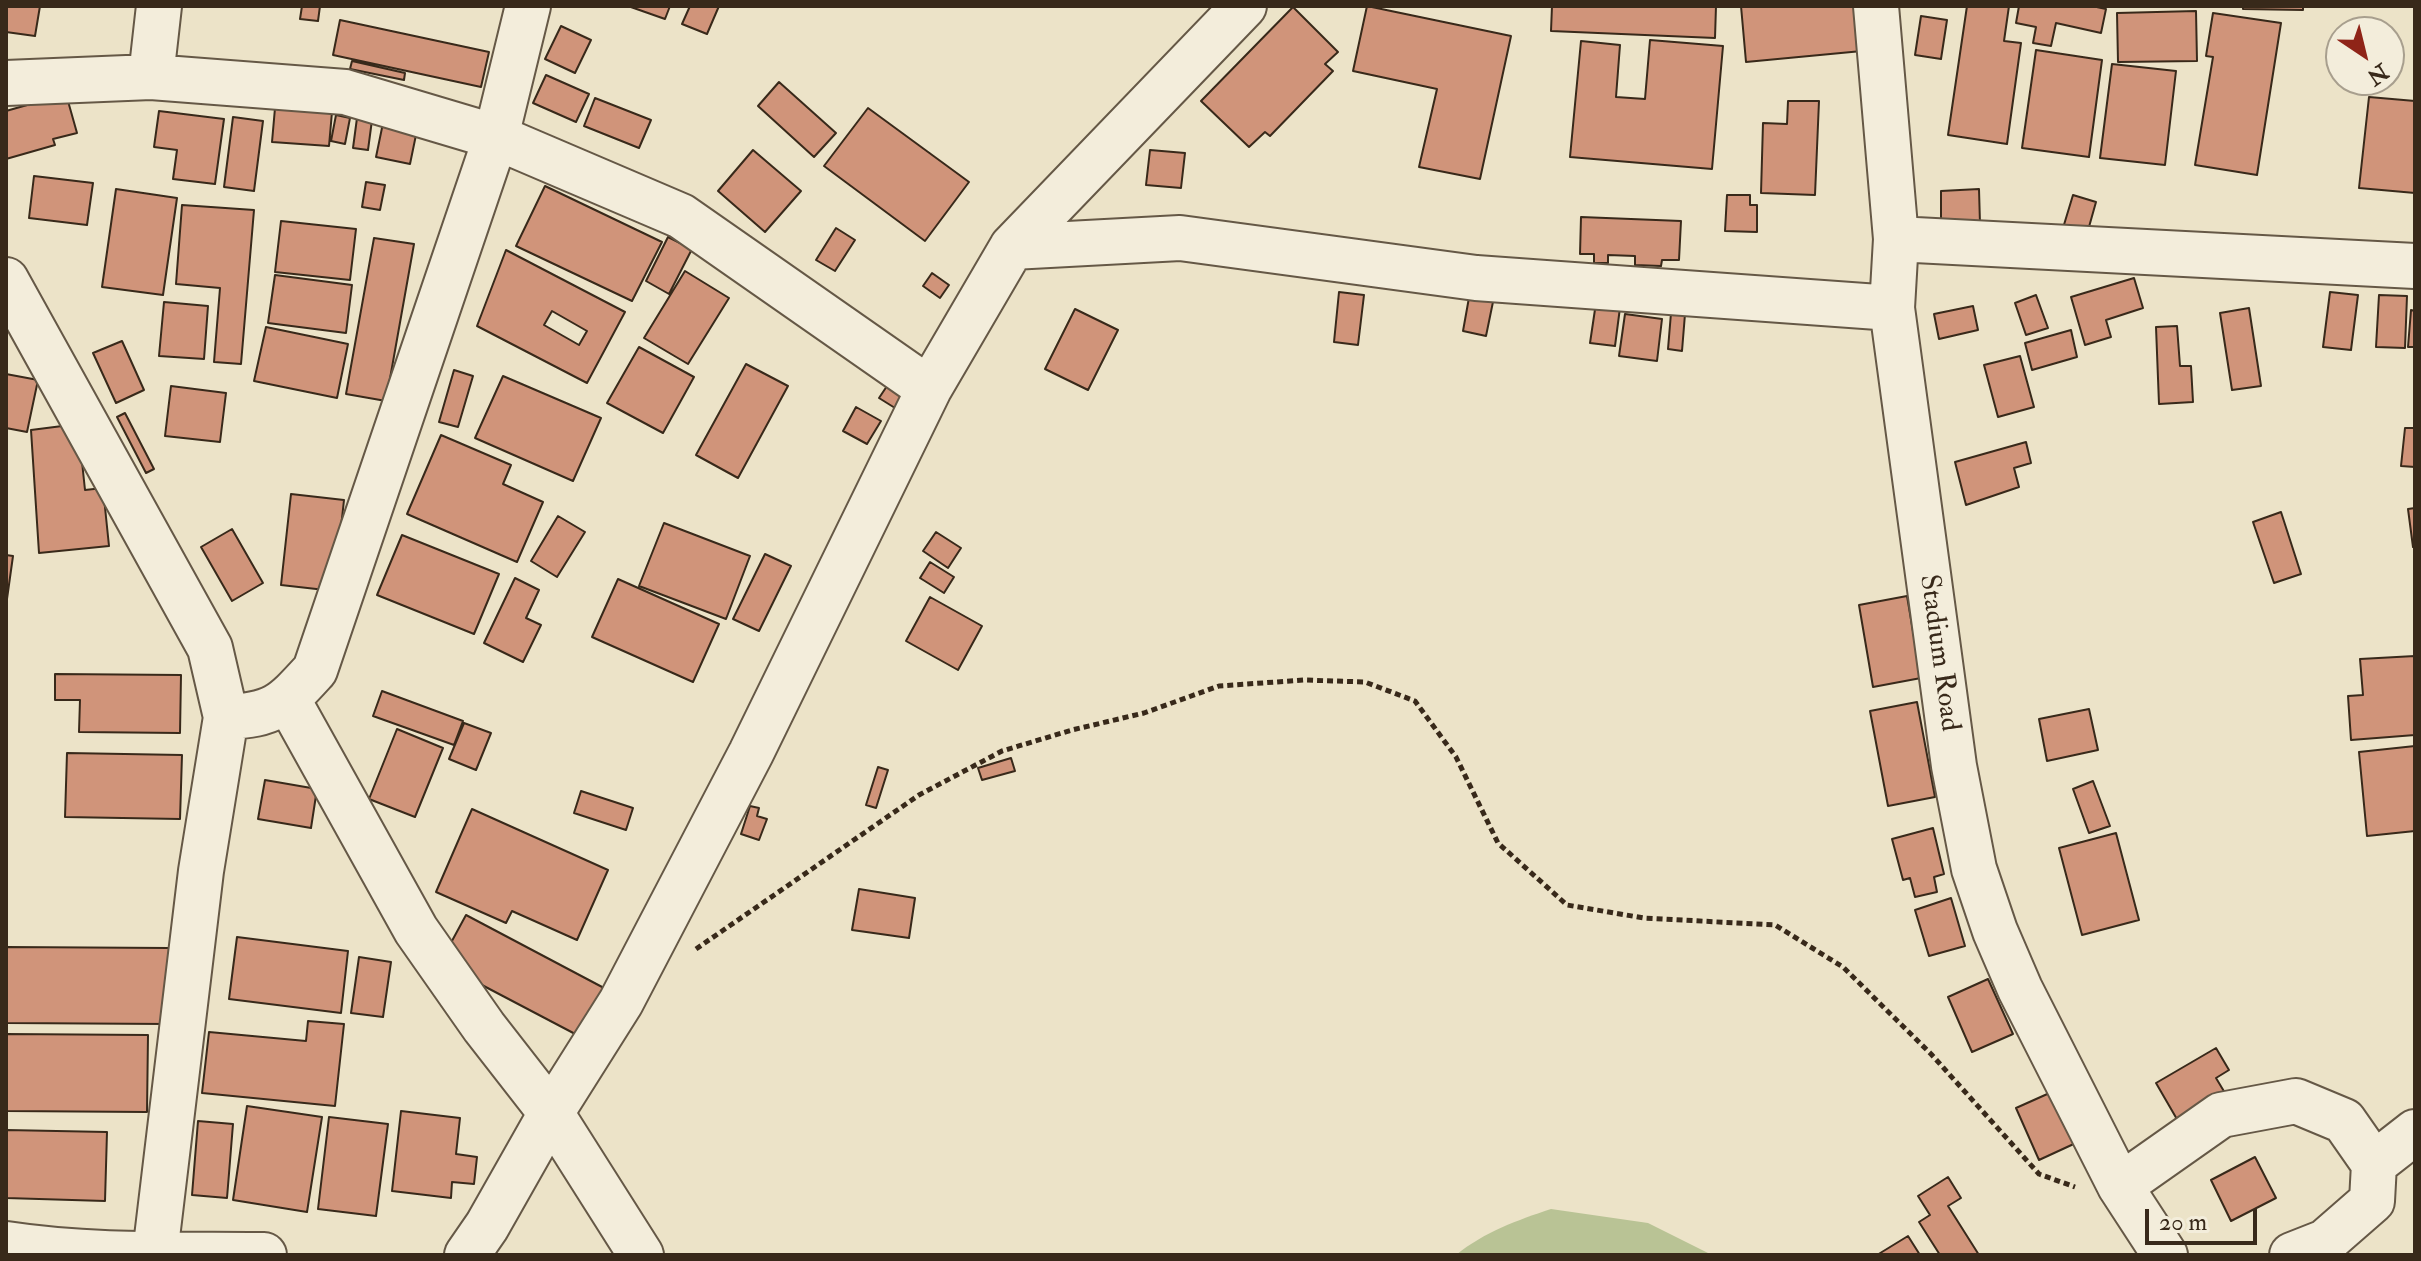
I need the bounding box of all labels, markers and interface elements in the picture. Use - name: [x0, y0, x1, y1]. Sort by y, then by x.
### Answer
- north arrow: [2325, 16, 2405, 96]
- text: N: [2362, 57, 2394, 91]
- street label: Stadium Road: [1910, 572, 1966, 734]
- scale bar: [2149, 1193, 2261, 1243]
- text: 20 m: [2159, 1207, 2207, 1238]

